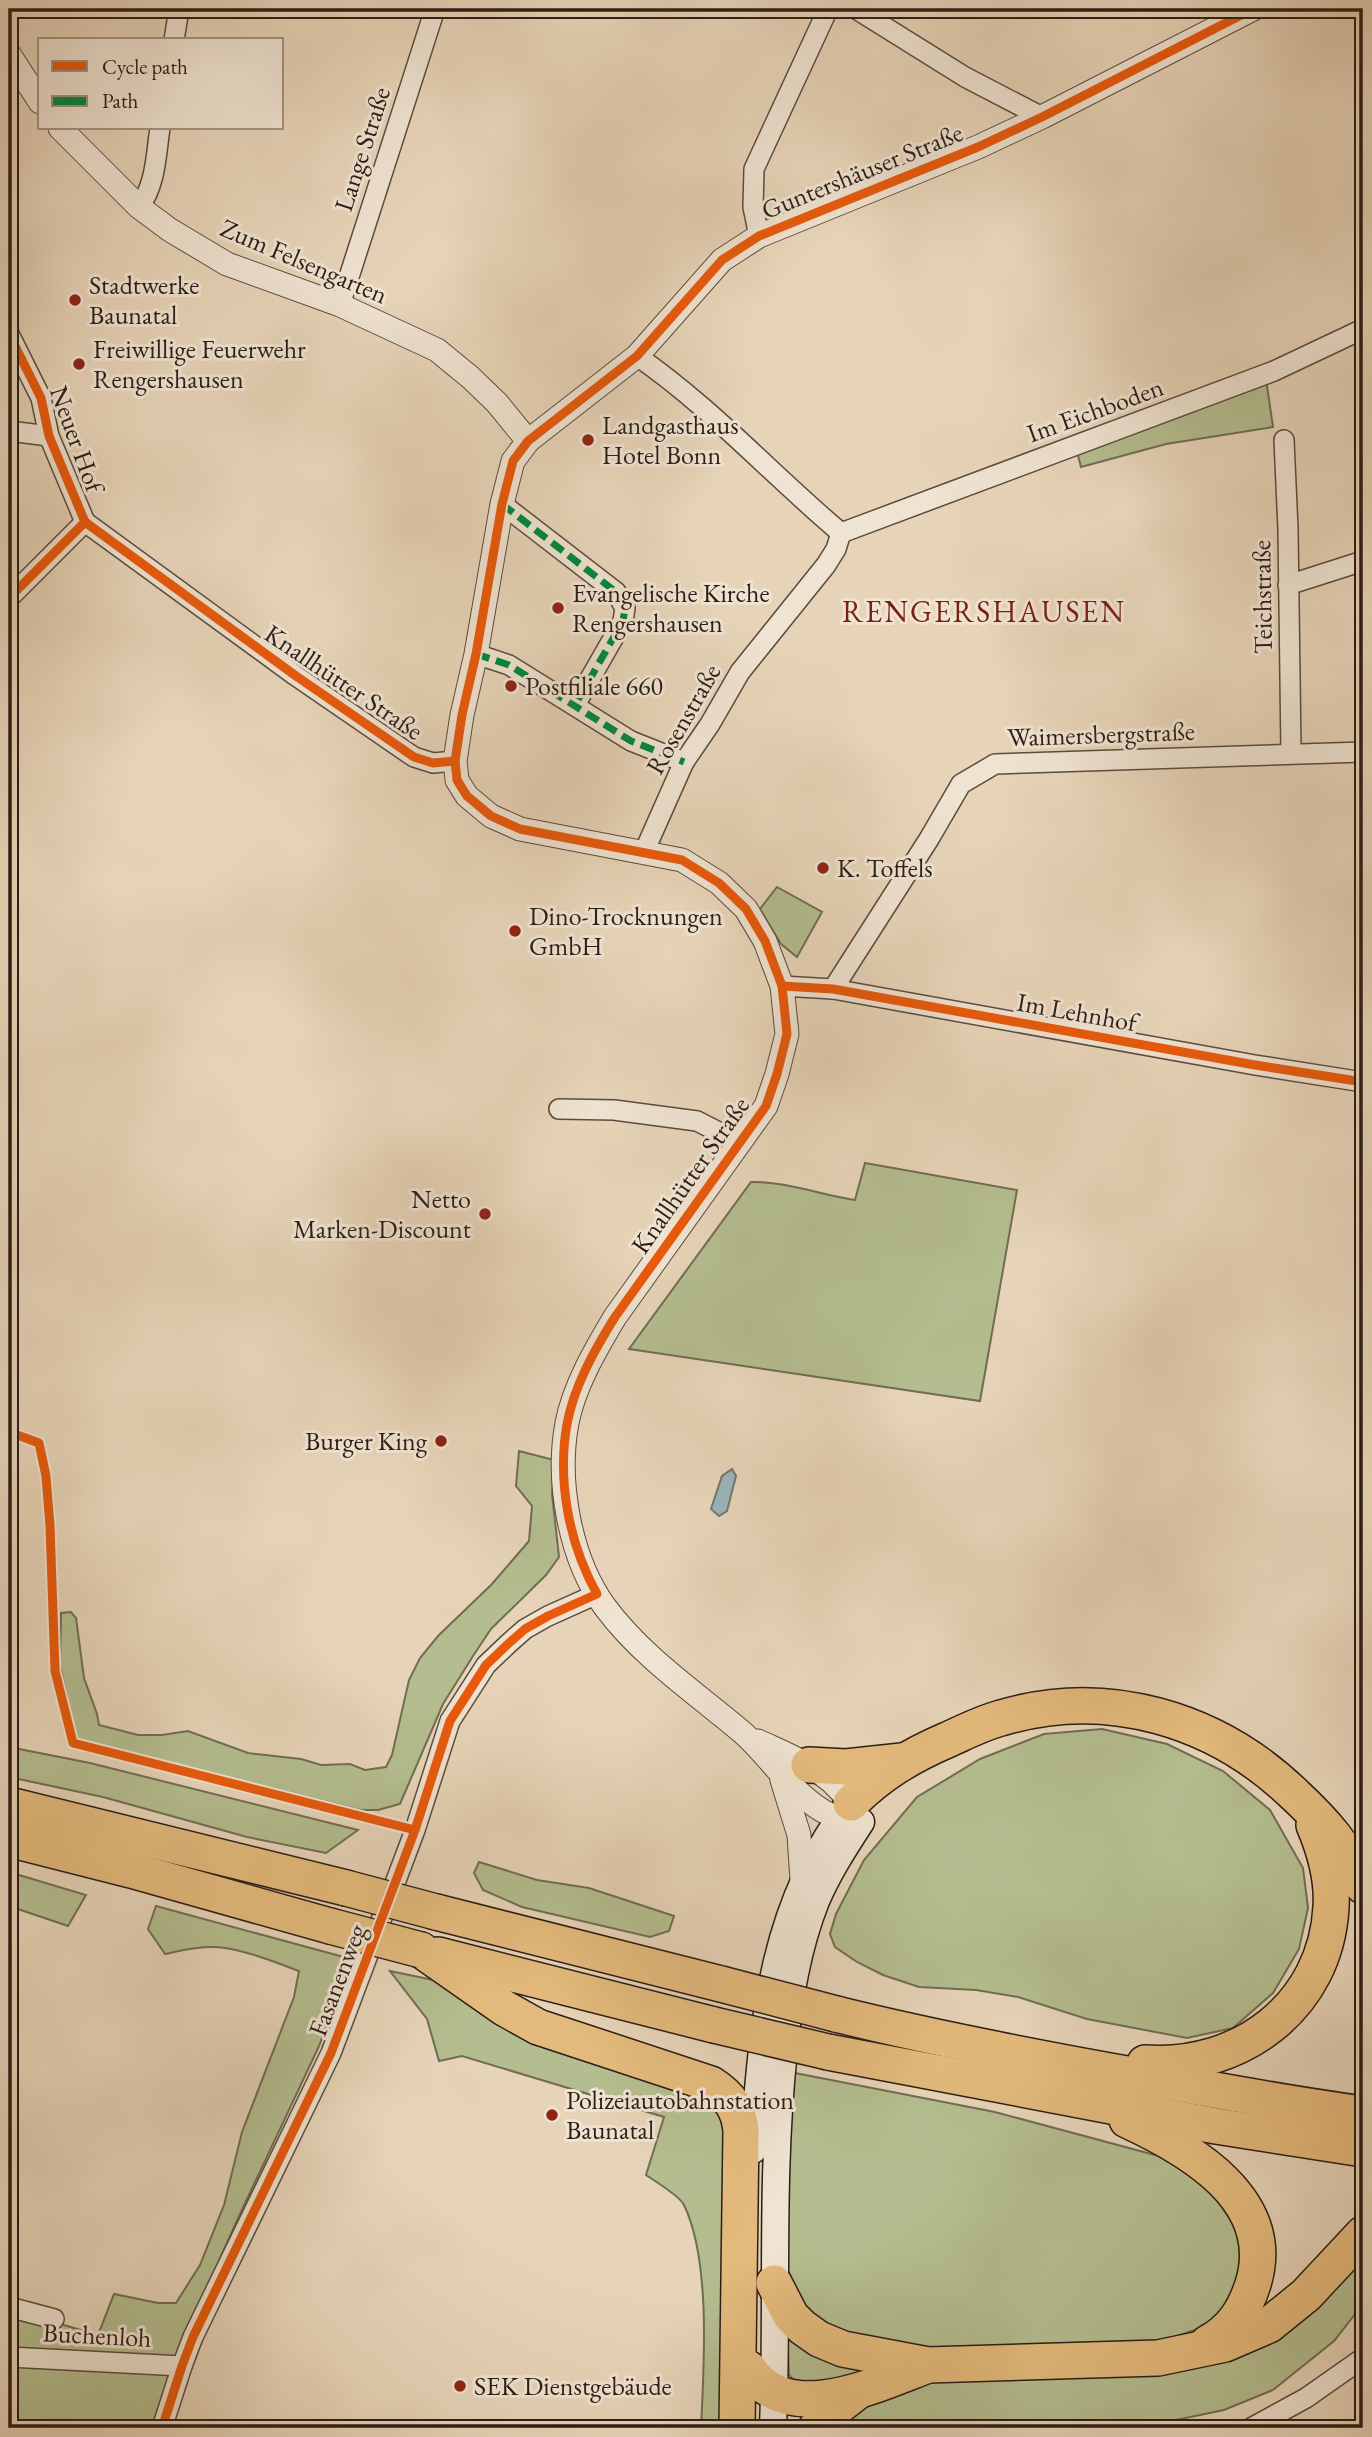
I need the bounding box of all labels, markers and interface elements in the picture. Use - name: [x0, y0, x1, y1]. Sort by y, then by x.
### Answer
- legend: [38, 38, 284, 130]
- text: Cycle path: [102, 53, 188, 80]
- street label: Lange Straße: [326, 83, 398, 215]
- text: Path: [102, 87, 139, 114]
- street label: Guntershäuser Straße: [756, 115, 968, 227]
- street label: Zum Felsengarten: [215, 211, 393, 312]
- place label: Stadtwerke Baunatal: [89, 268, 199, 332]
- marker: Stadtwerke Baunatal: [67, 292, 83, 308]
- place label: Freiwillige Feuerwehr Rengershausen: [93, 332, 306, 396]
- marker: Freiwillige Feuerwehr Rengershausen: [71, 356, 87, 372]
- street label: Im Eichboden: [1022, 370, 1168, 450]
- street label: Neuer Hof: [42, 381, 113, 499]
- place label: Landgasthaus Hotel Bonn: [602, 408, 739, 472]
- marker: Landgasthaus Hotel Bonn: [580, 432, 596, 448]
- street label: Teichstraße: [1244, 540, 1280, 654]
- place label: Evangelische Kirche Rengershausen: [572, 576, 770, 640]
- district label: RENGERSHAUSEN: [842, 592, 1126, 631]
- marker: Evangelische Kirche Rengershausen: [550, 600, 566, 616]
- street label: Knallhütter Straße: [258, 616, 430, 748]
- street label: Rosenstraße: [638, 657, 728, 781]
- place label: Postfiliale 660: [525, 669, 663, 703]
- marker: Postfiliale 660: [503, 678, 519, 694]
- street label: Waimersbergstraße: [1007, 714, 1195, 754]
- place label: K. Toffels: [837, 851, 933, 885]
- marker: K. Toffels: [815, 860, 831, 876]
- place label: Dino-Trocknungen GmbH: [529, 899, 723, 963]
- marker: Dino-Trocknungen GmbH: [507, 923, 523, 939]
- street label: Im Lehnhof: [1014, 985, 1142, 1040]
- street label: Knallhütter Straße: [623, 1090, 757, 1260]
- place label: Netto Marken-Discount: [293, 1182, 471, 1246]
- marker: Netto Marken-Discount: [477, 1206, 493, 1222]
- place label: Burger King: [305, 1424, 428, 1458]
- marker: Burger King: [433, 1433, 449, 1449]
- street label: Fasanenweg: [300, 1919, 374, 2041]
- place label: Polizeiautobahnstation Baunatal: [566, 2083, 794, 2147]
- marker: Polizeiautobahnstation Baunatal: [544, 2107, 560, 2123]
- street label: Buchenloh: [42, 2315, 152, 2355]
- place label: SEK Dienstgebäude: [474, 2369, 672, 2403]
- marker: SEK Dienstgebäude: [452, 2378, 468, 2394]

